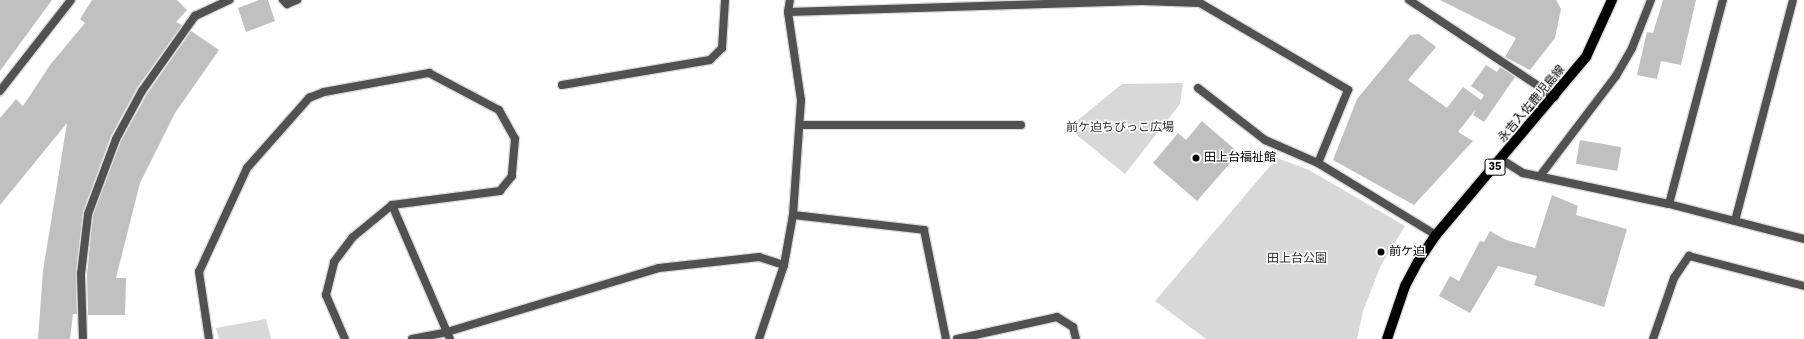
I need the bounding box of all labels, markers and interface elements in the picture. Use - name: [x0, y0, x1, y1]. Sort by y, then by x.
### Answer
- street label: 永吉入佐鹿児島線: [1496, 63, 1568, 145]
- park label: 前ケ迫ちびっこ広場: [1066, 121, 1174, 135]
- place label: 田上台福祉館: [1204, 151, 1276, 165]
- marker: 田上台福祉館: [1191, 153, 1201, 163]
- road number: 35: [1484, 158, 1506, 176]
- place label: 前ケ迫: [1389, 245, 1425, 259]
- marker: 前ケ迫: [1376, 247, 1386, 257]
- park label: 田上台公園: [1267, 252, 1327, 266]

